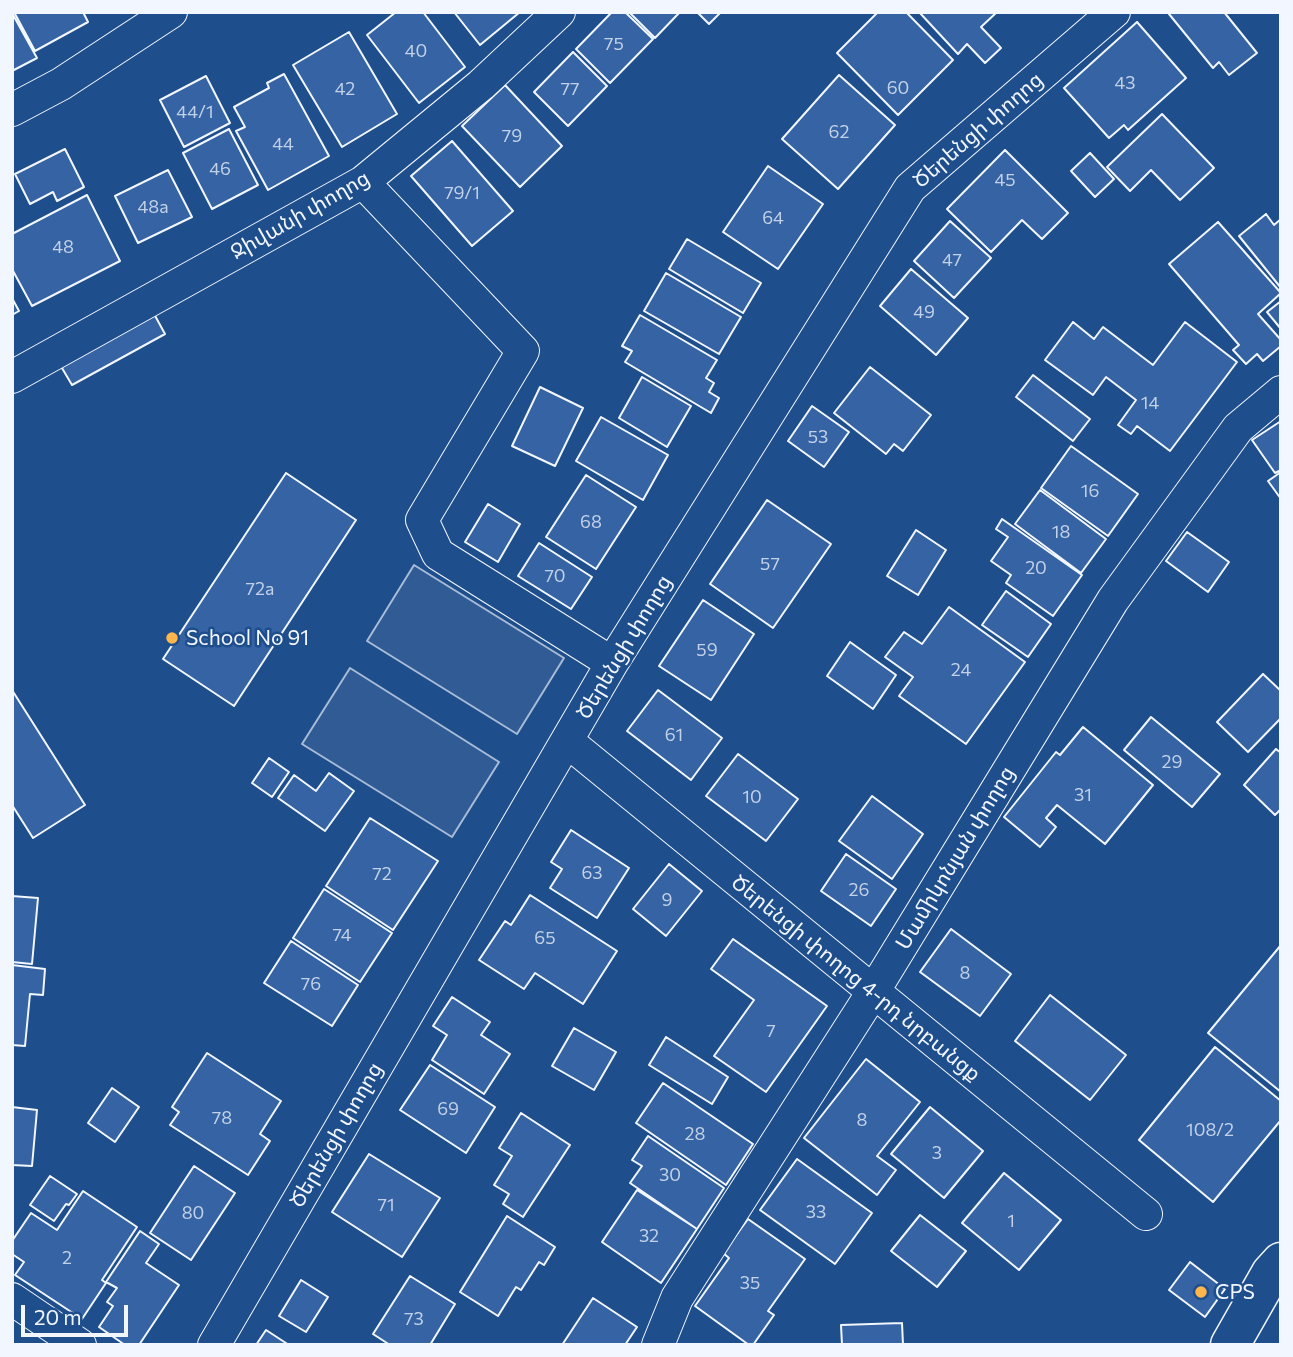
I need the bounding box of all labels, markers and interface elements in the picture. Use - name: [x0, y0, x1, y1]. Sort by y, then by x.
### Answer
- house number: 75: [604, 33, 624, 55]
- house number: 40: [405, 40, 427, 62]
- street label: Ծերենցի փողոց: [908, 67, 1048, 193]
- house number: 43: [1114, 72, 1136, 94]
- house number: 60: [887, 77, 909, 99]
- house number: 42: [335, 78, 355, 100]
- house number: 77: [560, 78, 580, 100]
- house number: 44/1: [176, 101, 214, 123]
- house number: 62: [829, 121, 849, 143]
- house number: 79: [502, 125, 522, 147]
- house number: 44: [272, 133, 294, 155]
- house number: 46: [209, 158, 231, 180]
- street label: Ջիվանի փողոց: [226, 165, 374, 265]
- house number: 45: [994, 169, 1016, 191]
- house number: 79/1: [444, 182, 480, 204]
- house number: 48a: [137, 196, 169, 218]
- house number: 64: [762, 207, 784, 229]
- house number: 48: [52, 236, 74, 258]
- house number: 47: [942, 249, 962, 271]
- house number: 49: [913, 301, 935, 323]
- house number: 14: [1141, 392, 1159, 414]
- house number: 53: [808, 426, 828, 448]
- house number: 16: [1081, 480, 1099, 502]
- house number: 68: [580, 511, 602, 533]
- house number: 18: [1052, 521, 1070, 543]
- house number: 57: [760, 553, 780, 575]
- house number: 20: [1025, 557, 1047, 579]
- house number: 70: [544, 565, 566, 587]
- street label: Ծերենցի փողոց: [571, 570, 677, 724]
- house number: 72a: [246, 578, 274, 600]
- place label: School No 91: [186, 625, 309, 651]
- marker: School No 91: [164, 630, 180, 646]
- house number: 59: [696, 639, 718, 661]
- house number: 24: [951, 659, 971, 681]
- house number: 61: [665, 724, 683, 746]
- house number: 29: [1162, 751, 1182, 773]
- street label: Մամիկոնյան փողոց: [890, 762, 1020, 954]
- house number: 31: [1074, 784, 1092, 806]
- house number: 10: [742, 786, 762, 808]
- house number: 63: [581, 862, 603, 884]
- house number: 72: [372, 863, 392, 885]
- street label: Ծերենցի փողոց 4-րդ նրբանցք: [726, 869, 986, 1087]
- house number: 26: [849, 879, 869, 901]
- house number: 9: [662, 889, 672, 911]
- house number: 74: [332, 924, 352, 946]
- house number: 65: [534, 927, 556, 949]
- house number: 8: [960, 962, 970, 984]
- house number: 76: [301, 973, 321, 995]
- house number: 7: [766, 1020, 776, 1042]
- street label: Ծերենցի փողոց: [284, 1058, 388, 1212]
- house number: 69: [437, 1098, 459, 1120]
- house number: 78: [212, 1107, 232, 1129]
- house number: 8: [857, 1109, 867, 1131]
- house number: 108/2: [1186, 1119, 1234, 1141]
- house number: 28: [685, 1123, 705, 1145]
- house number: 3: [932, 1142, 942, 1164]
- house number: 30: [659, 1164, 681, 1186]
- house number: 71: [377, 1194, 395, 1216]
- house number: 33: [806, 1201, 826, 1223]
- house number: 80: [182, 1202, 204, 1224]
- house number: 1: [1007, 1210, 1015, 1232]
- house number: 32: [639, 1225, 659, 1247]
- house number: 2: [62, 1247, 72, 1269]
- house number: 35: [740, 1272, 760, 1294]
- place label: CPS: [1215, 1279, 1255, 1305]
- marker: CPS: [1193, 1284, 1209, 1300]
- scale bar: [24, 1290, 131, 1334]
- text: 20 m: [34, 1304, 82, 1329]
- house number: 73: [404, 1308, 424, 1330]

